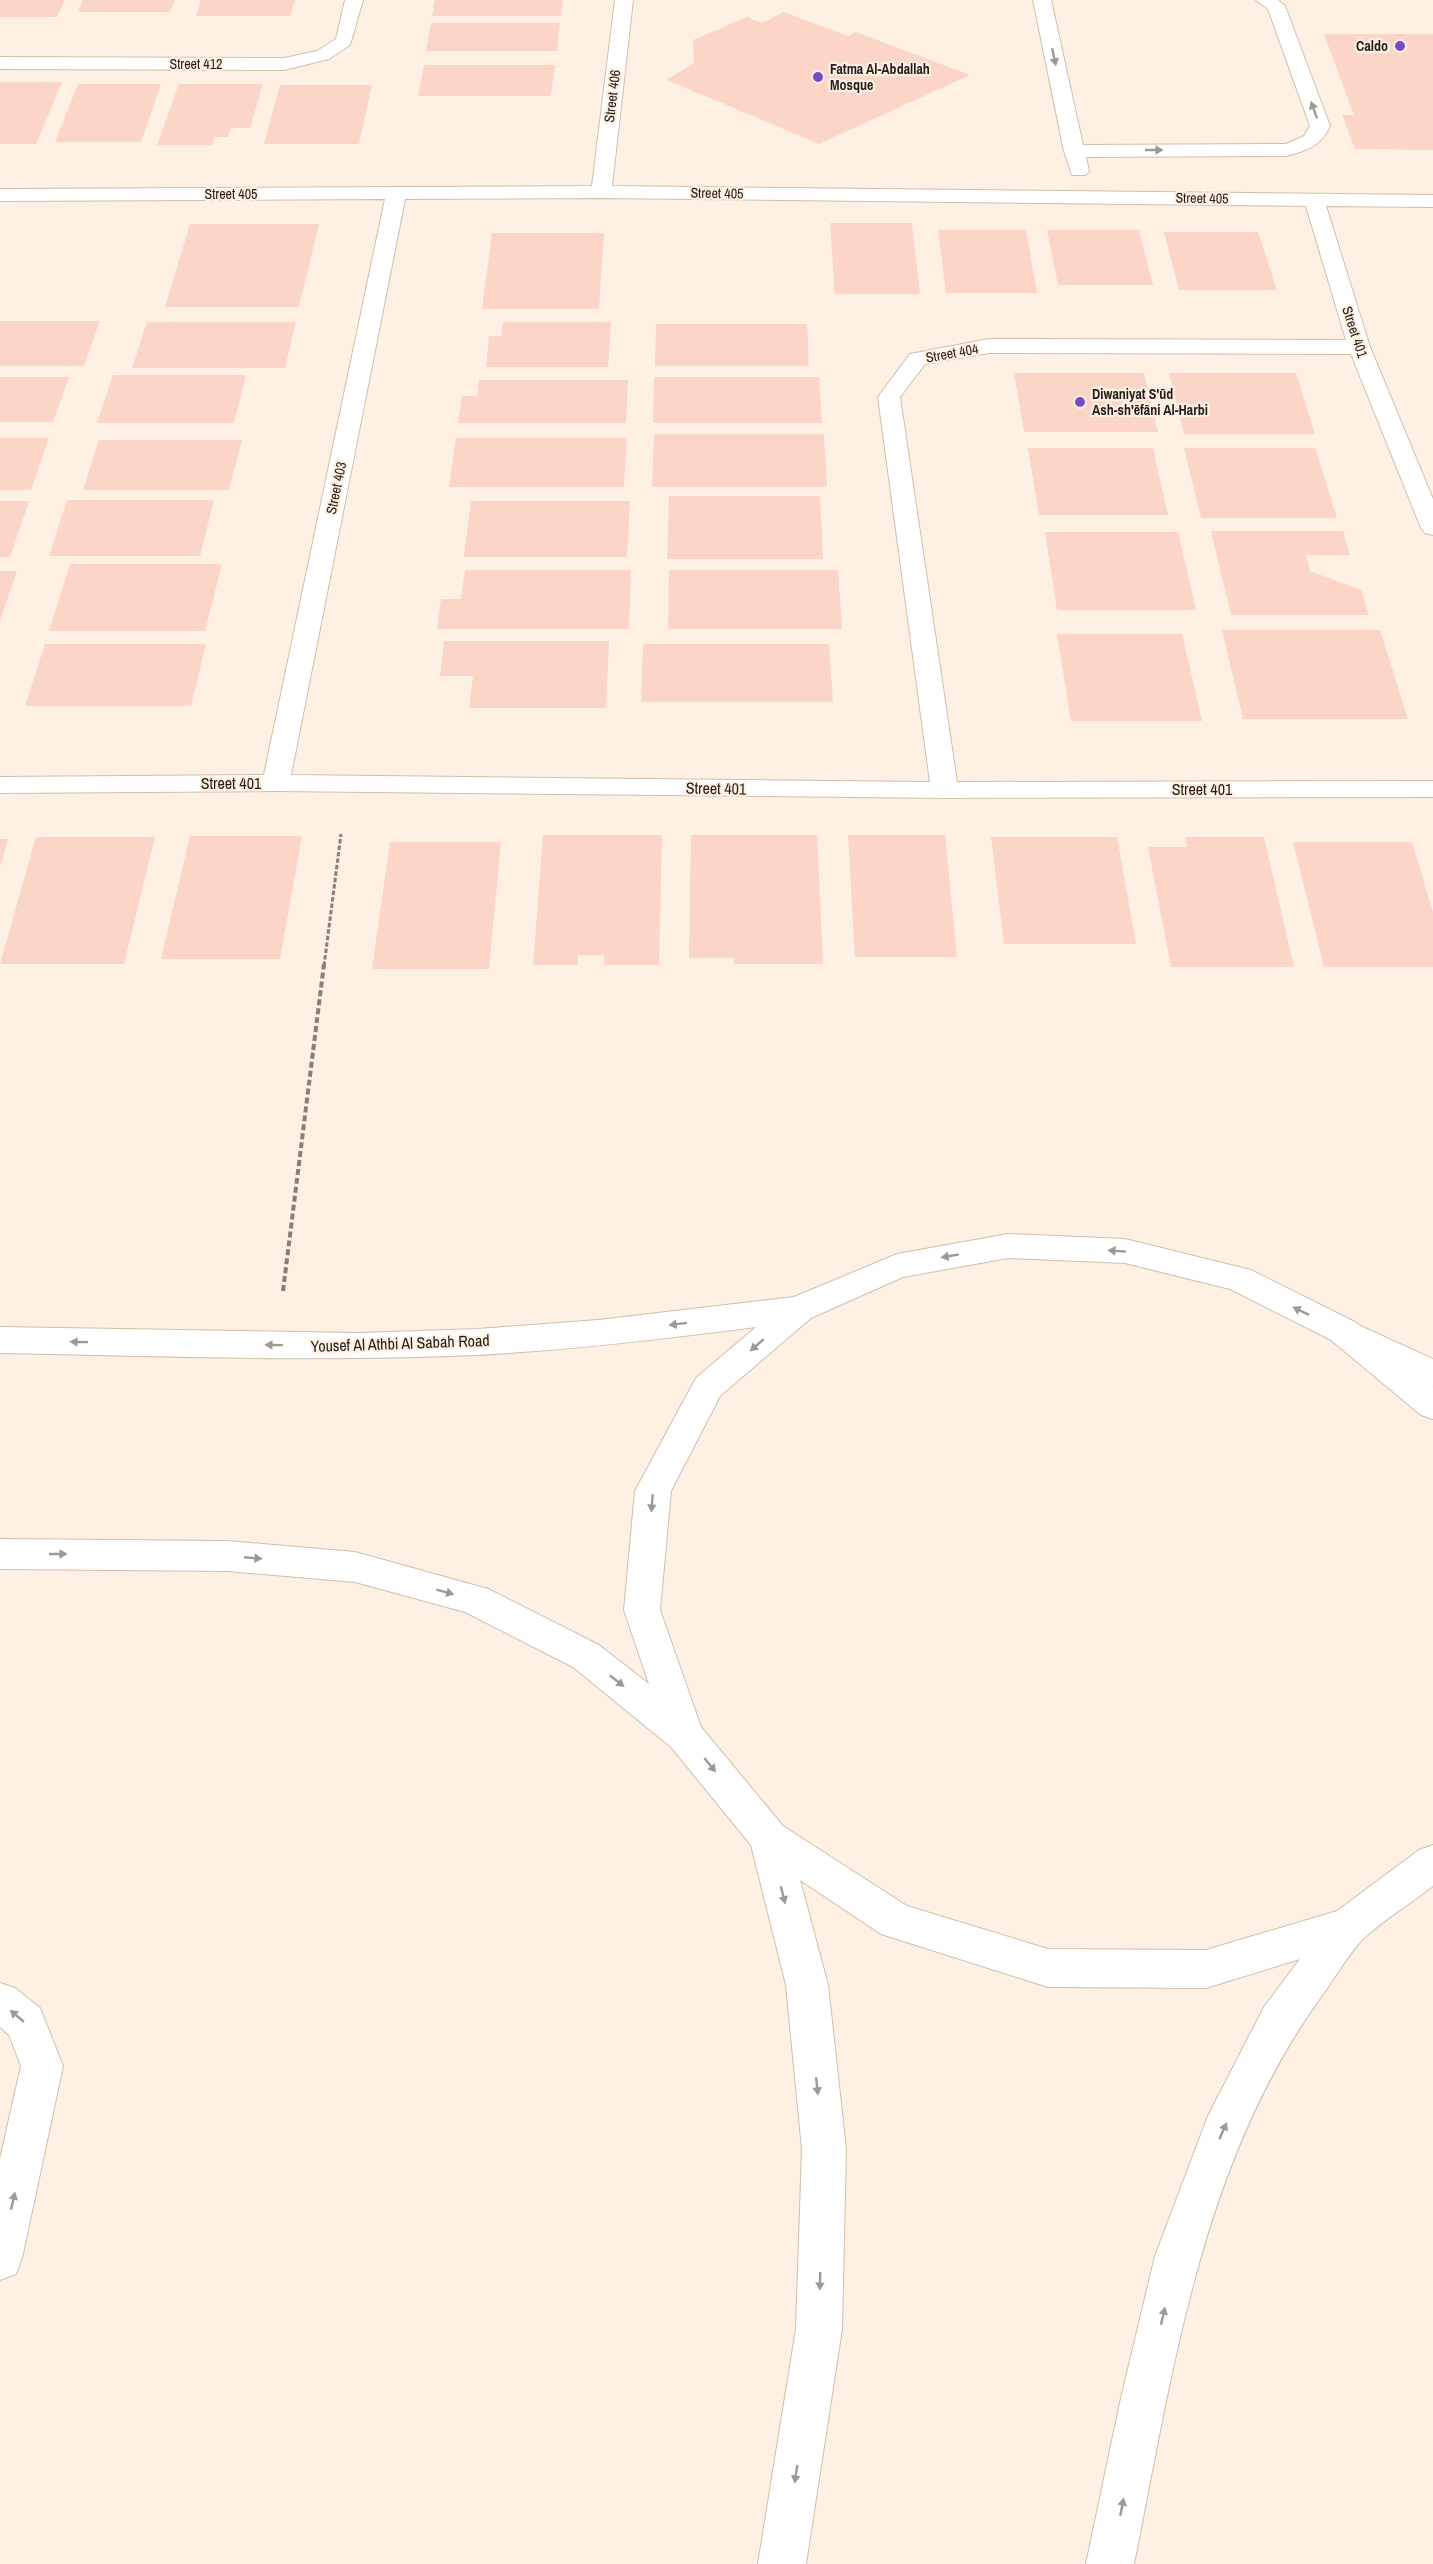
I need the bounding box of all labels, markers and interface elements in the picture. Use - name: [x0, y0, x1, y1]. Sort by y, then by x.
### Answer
- place label: Caldo: [1356, 37, 1388, 55]
- marker: Caldo: [1393, 39, 1407, 53]
- one-way arrow: [1050, 48, 1059, 67]
- street label: Street 412: [170, 55, 222, 73]
- place label: Fatma Al-Abdallah Mosque: [830, 60, 930, 94]
- street label: Street 406: [600, 69, 624, 123]
- marker: Fatma Al-Abdallah Mosque: [811, 70, 825, 84]
- one-way arrow: [1309, 100, 1319, 118]
- one-way arrow: [1144, 145, 1163, 155]
- street label: Street 405: [690, 184, 744, 202]
- street label: Street 405: [205, 185, 257, 203]
- street label: Street 405: [1175, 189, 1229, 207]
- street label: Street 401: [1338, 304, 1372, 361]
- street label: Street 404: [924, 339, 980, 366]
- place label: Diwaniyat S'ūd Ash-sh'ēfāni Al-Harbi: [1092, 385, 1208, 419]
- marker: Diwaniyat S'ūd Ash-sh'ēfāni Al-Harbi: [1073, 395, 1087, 409]
- street label: Street 403: [322, 460, 350, 516]
- street label: Street 401: [201, 772, 262, 794]
- street label: Street 401: [686, 776, 747, 800]
- street label: Street 401: [1172, 778, 1233, 800]
- one-way arrow: [1108, 1246, 1127, 1255]
- one-way arrow: [941, 1252, 960, 1261]
- one-way arrow: [1293, 1306, 1310, 1315]
- one-way arrow: [669, 1320, 688, 1329]
- street label: Yousef Al Athbi Al Sabah Road: [310, 1329, 490, 1357]
- one-way arrow: [70, 1337, 89, 1346]
- one-way arrow: [749, 1338, 765, 1351]
- one-way arrow: [265, 1340, 284, 1350]
- one-way arrow: [647, 1493, 657, 1512]
- one-way arrow: [49, 1549, 68, 1559]
- one-way arrow: [244, 1554, 263, 1563]
- one-way arrow: [436, 1587, 454, 1597]
- one-way arrow: [609, 1674, 624, 1686]
- one-way arrow: [703, 1758, 715, 1773]
- one-way arrow: [779, 1886, 789, 1904]
- one-way arrow: [9, 2009, 25, 2022]
- one-way arrow: [812, 2077, 822, 2096]
- one-way arrow: [1219, 2122, 1229, 2140]
- one-way arrow: [9, 2191, 18, 2210]
- one-way arrow: [815, 2271, 825, 2290]
- one-way arrow: [1158, 2307, 1168, 2325]
- one-way arrow: [791, 2465, 800, 2484]
- one-way arrow: [1118, 2497, 1127, 2516]

